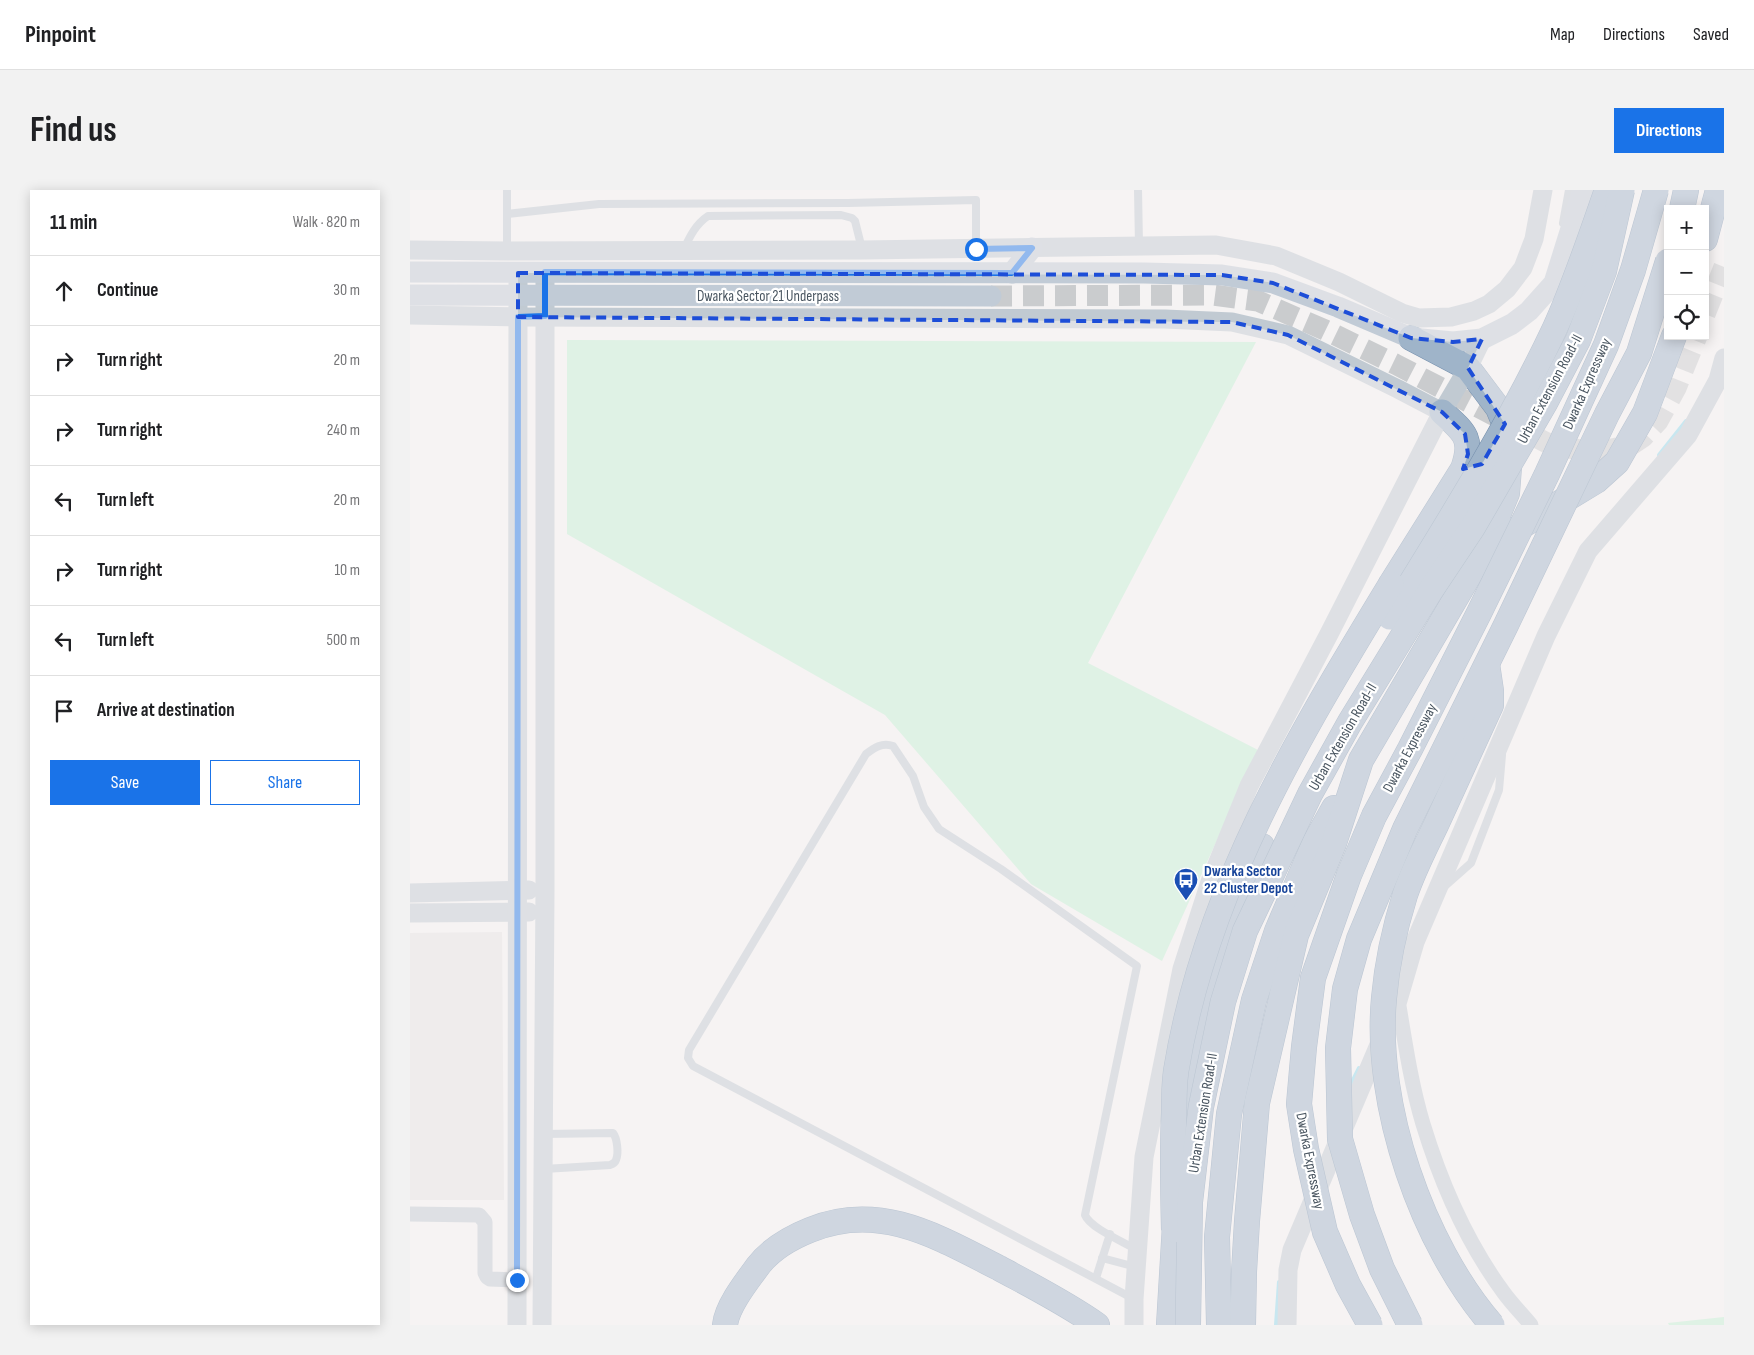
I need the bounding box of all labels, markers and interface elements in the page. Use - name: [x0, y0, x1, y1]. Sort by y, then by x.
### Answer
- text: Pinpoint: [25, 20, 96, 49]
- text: Map: [1550, 24, 1575, 45]
- text: Directions: [1603, 24, 1665, 45]
- text: Saved: [1693, 24, 1729, 45]
- button: Directions: [1614, 108, 1724, 153]
- text: Find us: [30, 109, 117, 152]
- map controls: [1664, 205, 1709, 340]
- button: +: [1664, 205, 1709, 250]
- text: 11 min: [50, 210, 97, 235]
- text: Walk · 820 m: [293, 213, 360, 232]
- route start: [965, 238, 988, 261]
- button: −: [1664, 250, 1709, 295]
- icon: ahead: [50, 277, 78, 305]
- text: Continue: [97, 279, 158, 302]
- text: 30 m: [333, 281, 360, 300]
- street label: Dwarka Sector 21 Underpass: [697, 287, 839, 306]
- button: locate: [1664, 295, 1709, 340]
- street label: Urban Extension Road-II: [1513, 331, 1587, 447]
- street label: Dwarka Expressway: [1558, 335, 1616, 433]
- icon: right: [50, 347, 78, 375]
- text: Turn right: [97, 349, 162, 372]
- text: 20 m: [333, 351, 360, 370]
- icon: right: [50, 417, 78, 445]
- text: Turn right: [97, 419, 162, 442]
- text: 240 m: [327, 421, 360, 440]
- icon: left: [50, 487, 78, 515]
- text: Turn left: [97, 489, 154, 512]
- text: 20 m: [333, 491, 360, 510]
- icon: right: [50, 557, 78, 585]
- text: Turn right: [97, 559, 162, 582]
- text: 10 m: [334, 561, 360, 580]
- icon: left: [50, 627, 78, 655]
- text: Turn left: [97, 629, 154, 652]
- text: 500 m: [326, 631, 360, 650]
- street label: Urban Extension Road-II: [1305, 680, 1381, 794]
- icon: arrive: [50, 697, 78, 725]
- text: Arrive at destination: [97, 699, 235, 722]
- street label: Dwarka Expressway: [1379, 700, 1441, 796]
- button: Save: [50, 760, 200, 805]
- button: Share: [210, 760, 360, 805]
- place label: Dwarka Sector 22 Cluster Depot: [1204, 862, 1293, 898]
- bus stop icon: Dwarka Sector 22 Cluster Depot: [1173, 867, 1199, 901]
- street label: Urban Extension Road-II: [1184, 1052, 1222, 1174]
- street label: Dwarka Expressway: [1291, 1111, 1329, 1211]
- route end: [506, 1269, 529, 1292]

